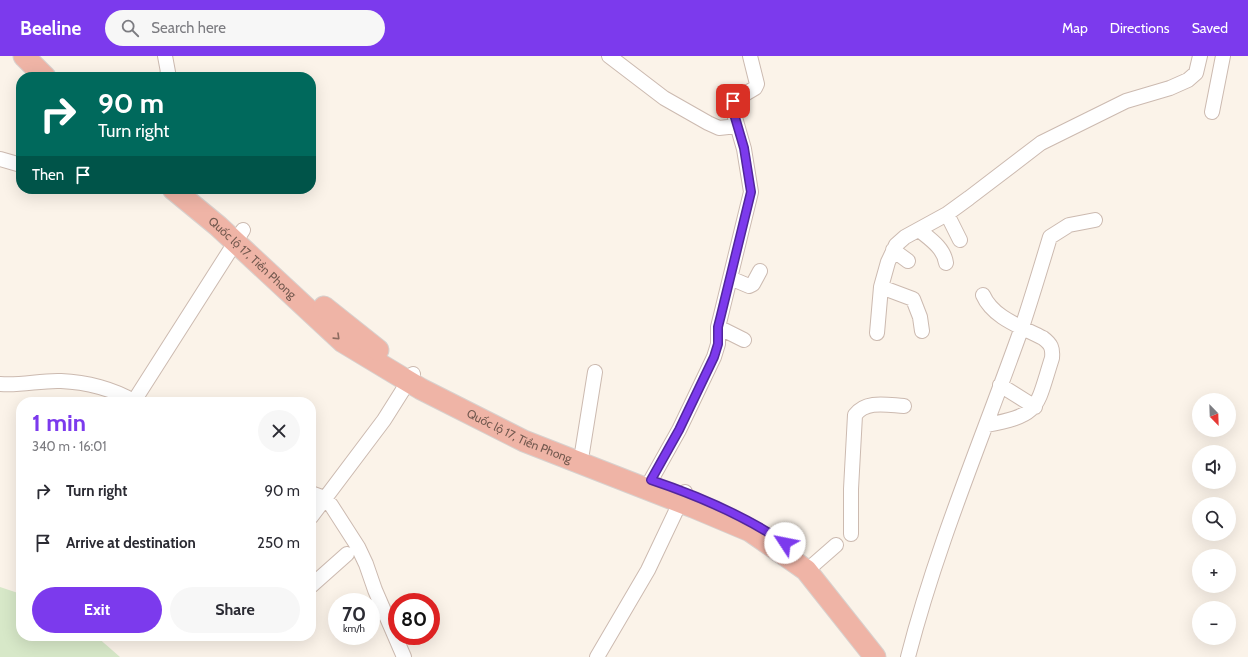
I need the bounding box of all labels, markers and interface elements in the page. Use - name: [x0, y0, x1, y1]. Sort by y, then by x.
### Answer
- search box: [105, 10, 385, 46]
- text: Beeline: [20, 17, 81, 40]
- icon: search: [119, 17, 141, 39]
- text: Search here: [151, 19, 226, 37]
- text: Map: [1062, 19, 1088, 37]
- text: Directions: [1110, 19, 1170, 37]
- text: Saved: [1192, 19, 1228, 37]
- pin: [716, 84, 750, 118]
- text: 90 m: [98, 86, 164, 120]
- icon: right: [32, 88, 84, 140]
- icon: arrive: [722, 90, 744, 112]
- text: Turn right: [98, 120, 169, 142]
- icon: arrive: [72, 164, 94, 186]
- text: Then: [32, 166, 64, 184]
- street label: Quốc lộ 17, Tiền Phong: [206, 213, 300, 302]
- one-way arrow: [333, 332, 340, 339]
- north arrow: [1192, 393, 1236, 437]
- map controls: [1192, 393, 1236, 645]
- street label: Quốc lộ 17, Tiền Phong: [464, 405, 575, 466]
- text: 1 min: [32, 408, 86, 437]
- button: close: [258, 410, 300, 452]
- text: 340 m · 16:01: [32, 438, 107, 454]
- button: sound: [1192, 445, 1236, 489]
- icon: right: [32, 480, 54, 502]
- text: Turn right: [66, 482, 127, 500]
- text: 90 m: [264, 482, 300, 500]
- button: search: [1192, 497, 1236, 541]
- position arrow: [764, 522, 806, 564]
- icon: arrive: [32, 532, 54, 554]
- text: Arrive at destination: [66, 534, 196, 552]
- text: 250 m: [257, 534, 300, 552]
- button: +: [1192, 549, 1236, 593]
- button: Exit: [32, 587, 162, 633]
- button: Share: [170, 587, 300, 633]
- speed limit sign: 80: [388, 593, 440, 645]
- button: −: [1192, 601, 1236, 645]
- text: 70: [342, 602, 366, 626]
- text: km/h: [343, 622, 365, 635]

